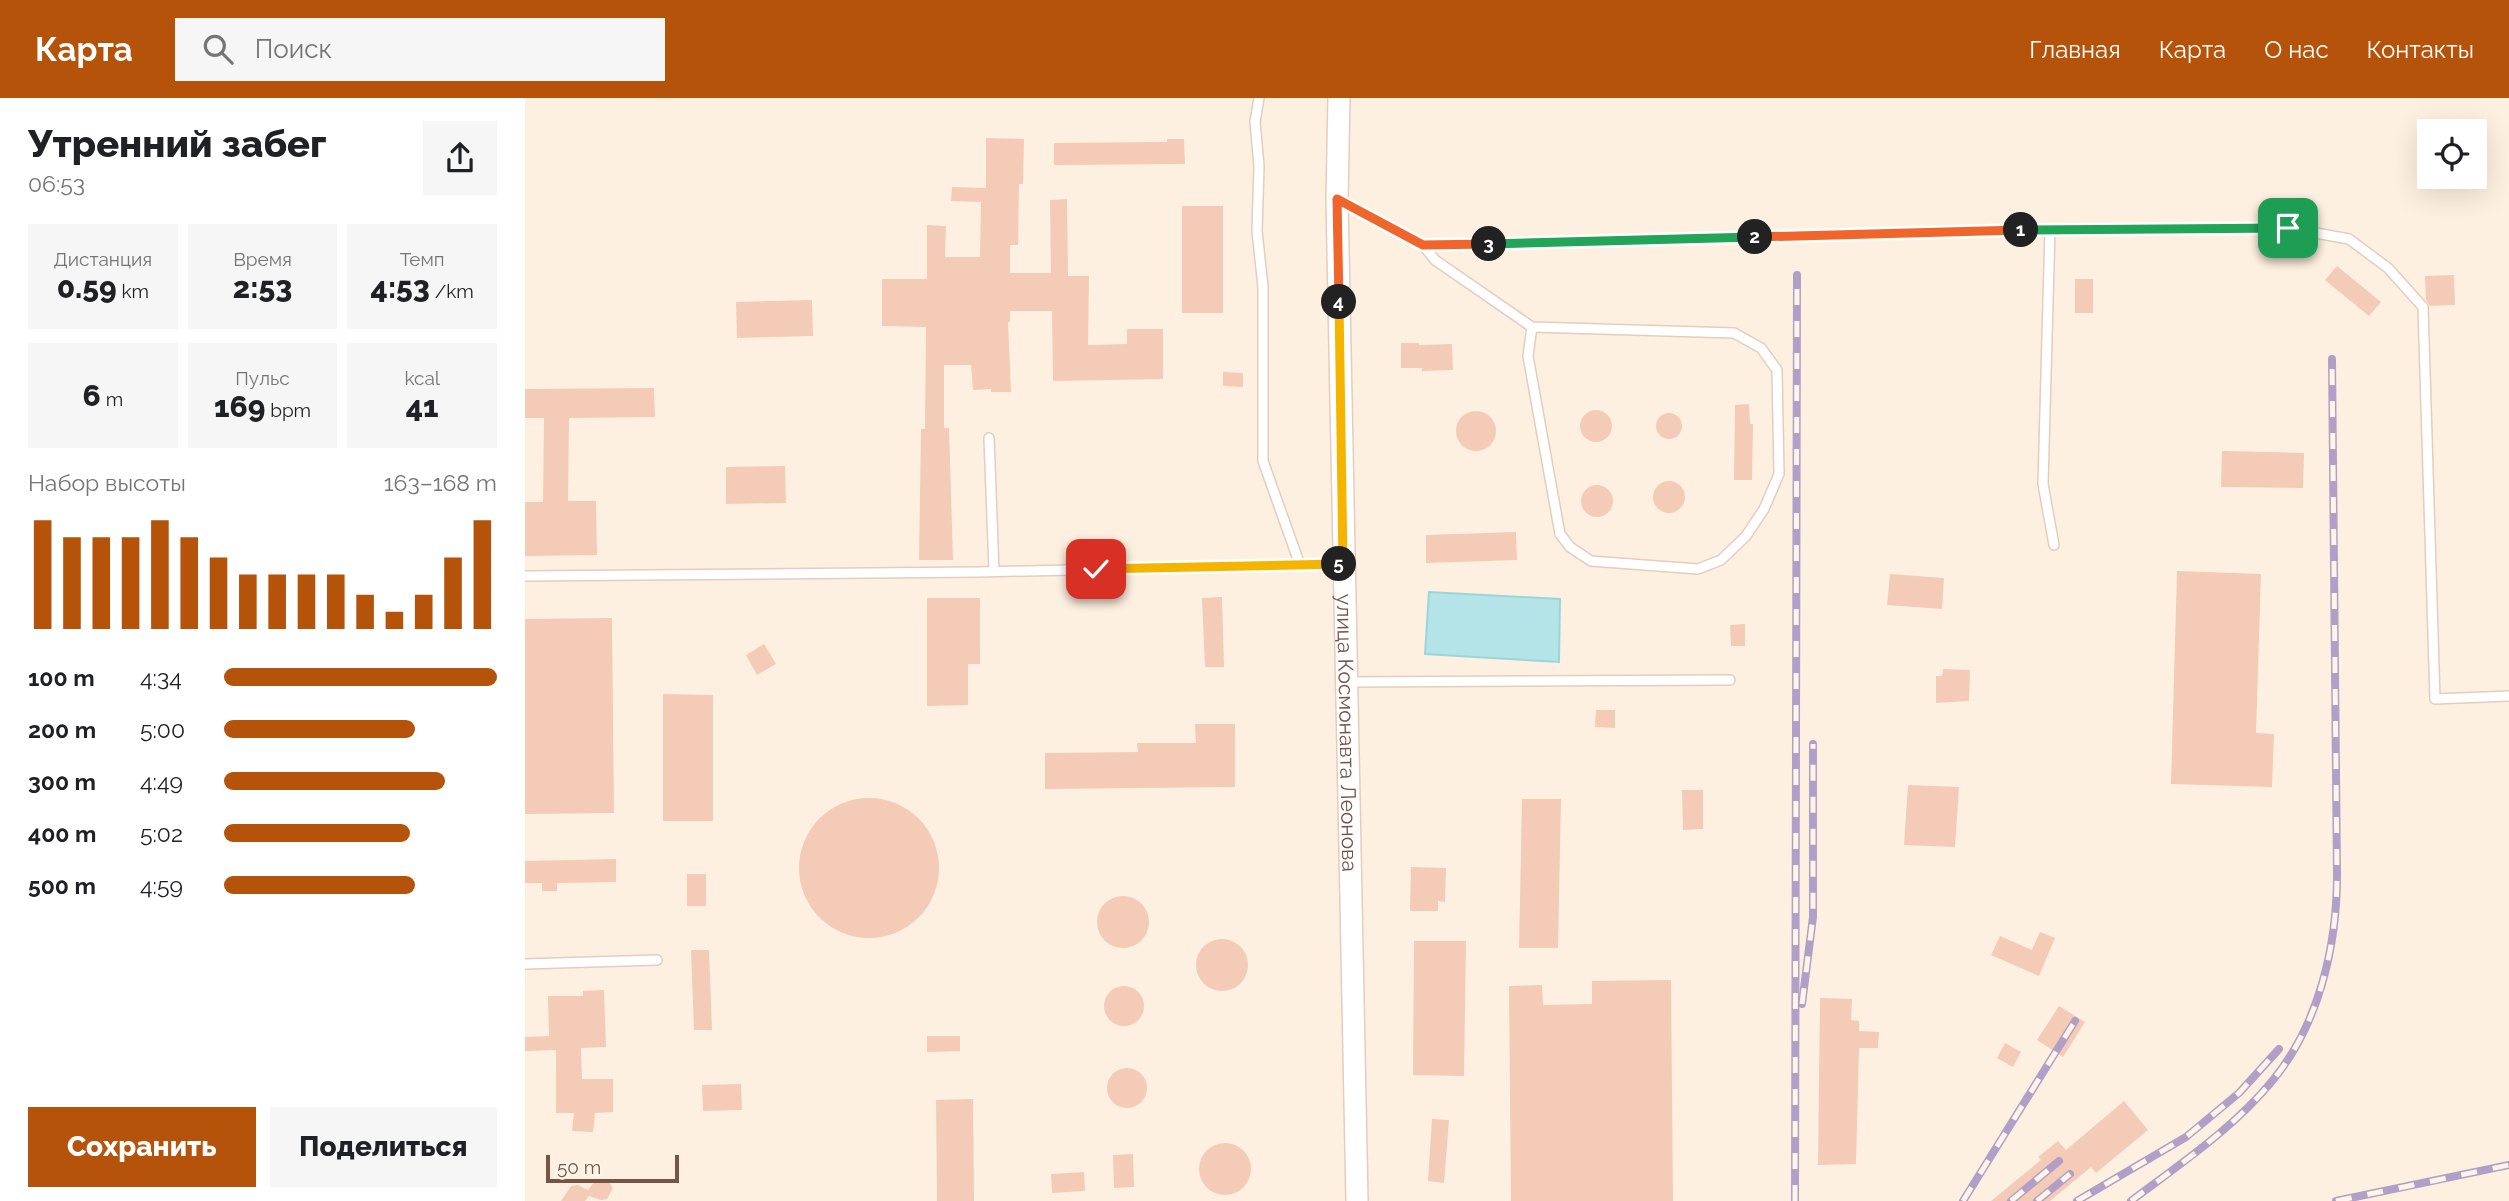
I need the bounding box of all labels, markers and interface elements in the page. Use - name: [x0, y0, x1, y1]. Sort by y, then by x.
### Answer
- search box: [175, 18, 665, 81]
- text: Карта: [35, 30, 133, 69]
- icon: search: [199, 30, 237, 68]
- text: Поиск: [255, 34, 332, 64]
- text: Главная: [2029, 35, 2121, 64]
- text: Карта: [2159, 35, 2226, 64]
- text: О нас: [2264, 35, 2329, 64]
- text: Контакты: [2367, 35, 2474, 64]
- map controls: [2417, 119, 2487, 189]
- button: locate: [2417, 119, 2487, 189]
- text: Утренний забег: [28, 121, 326, 166]
- button: share: [423, 121, 497, 195]
- text: 06:53: [28, 170, 85, 197]
- pin: [2258, 198, 2318, 258]
- icon: arrive: [2269, 209, 2307, 247]
- pin: 1: [2003, 212, 2039, 248]
- text: 1: [2016, 218, 2025, 240]
- pin: 2: [1737, 220, 1773, 254]
- text: 2: [1749, 225, 1760, 247]
- pin: 3: [1471, 226, 1507, 262]
- text: 3: [1483, 232, 1494, 254]
- text: Дистанция: [54, 248, 152, 270]
- text: Время: [233, 248, 292, 270]
- text: Темп: [400, 248, 445, 270]
- text: 0.59: [57, 270, 117, 305]
- text: 2:53: [233, 270, 292, 305]
- text: 4:53: [371, 270, 430, 305]
- text: km: [117, 280, 149, 302]
- text: /km: [430, 280, 474, 302]
- pin: 4: [1321, 284, 1357, 320]
- text: 4: [1333, 290, 1344, 312]
- text: Пульс: [235, 367, 290, 389]
- text: kcal: [404, 367, 440, 389]
- text: 6: [83, 378, 101, 413]
- text: m: [101, 388, 123, 410]
- text: 169: [214, 389, 265, 424]
- text: 41: [406, 389, 439, 424]
- text: bpm: [265, 399, 311, 421]
- text: Набор высоты: [28, 469, 186, 496]
- text: 163–168 m: [384, 469, 497, 496]
- pin: [1066, 539, 1126, 599]
- pin: 5: [1321, 546, 1357, 582]
- icon: check: [1077, 550, 1115, 588]
- text: 5: [1333, 552, 1344, 574]
- street label: улица Космонавта Леонова: [1332, 594, 1363, 872]
- text: 100 m: [28, 664, 95, 691]
- text: 4:34: [140, 664, 182, 691]
- text: 200 m: [28, 716, 96, 743]
- text: 5:00: [140, 716, 185, 743]
- text: 300 m: [28, 768, 96, 795]
- text: 4:49: [140, 768, 183, 795]
- text: 400 m: [28, 820, 96, 847]
- text: 5:02: [140, 820, 183, 847]
- text: 500 m: [28, 872, 96, 899]
- text: 4:59: [140, 872, 183, 899]
- button: Сохранить: [28, 1107, 256, 1187]
- button: Поделиться: [270, 1107, 497, 1187]
- scale bar: [546, 1152, 679, 1184]
- text: 50 m: [557, 1156, 601, 1178]

